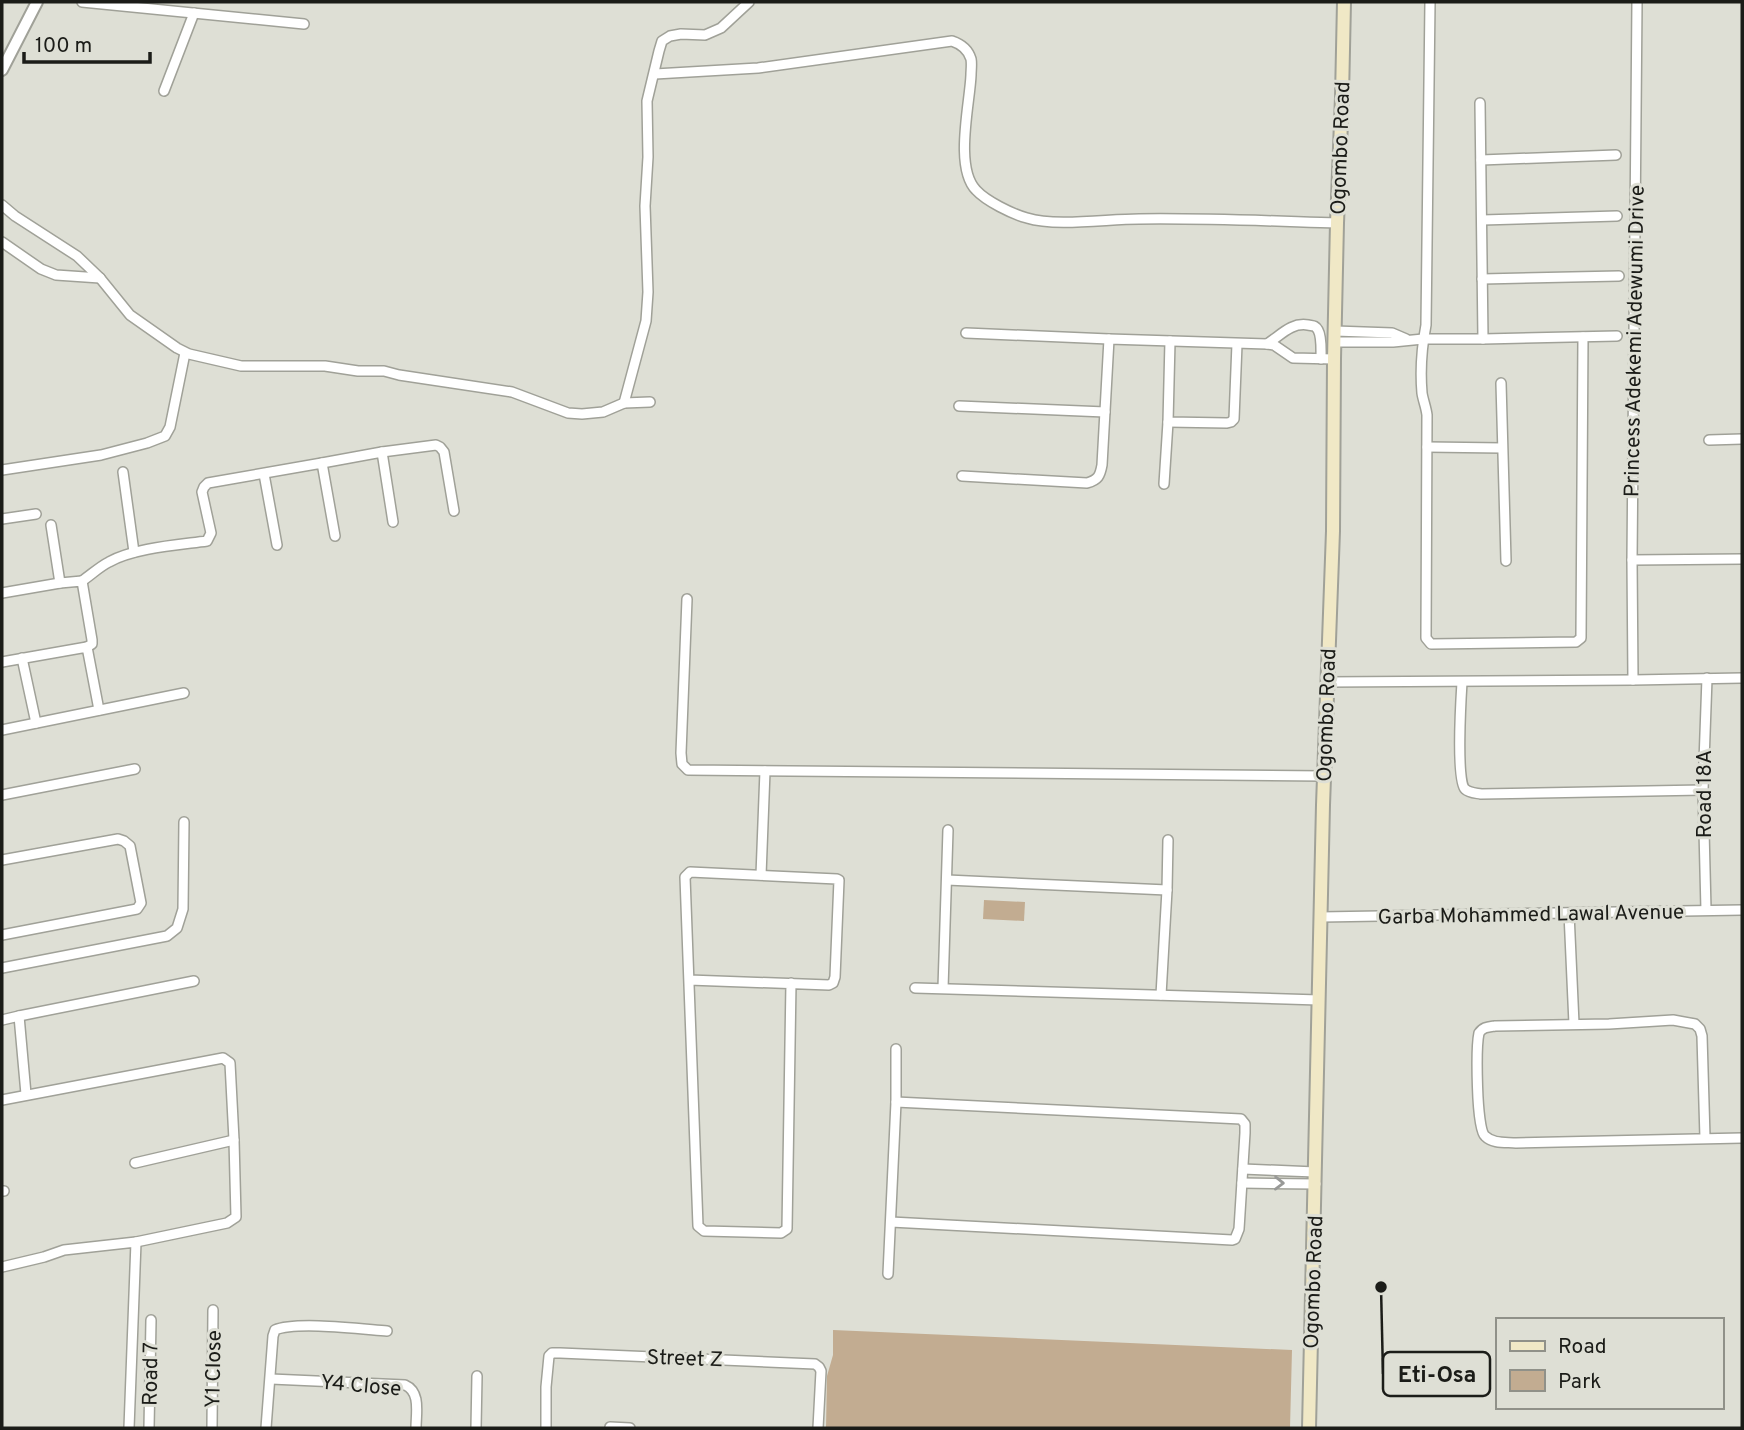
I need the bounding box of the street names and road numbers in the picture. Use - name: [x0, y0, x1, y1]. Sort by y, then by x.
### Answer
- street label: Ogombo Road: [1326, 81, 1357, 215]
- street label: Princess Adekemi Adewumi Drive: [1619, 185, 1652, 497]
- street label: Ogombo Road: [1312, 648, 1343, 782]
- street label: Road 18A: [1692, 750, 1719, 838]
- street label: Garba Mohammed Lawal Avenue: [1378, 899, 1685, 932]
- street label: Ogombo Road: [1299, 1215, 1330, 1349]
- street label: Y1 Close: [200, 1330, 229, 1408]
- street label: Road 7: [137, 1342, 166, 1406]
- street label: Street Z: [646, 1345, 724, 1374]
- street label: Y4 Close: [319, 1370, 402, 1403]

